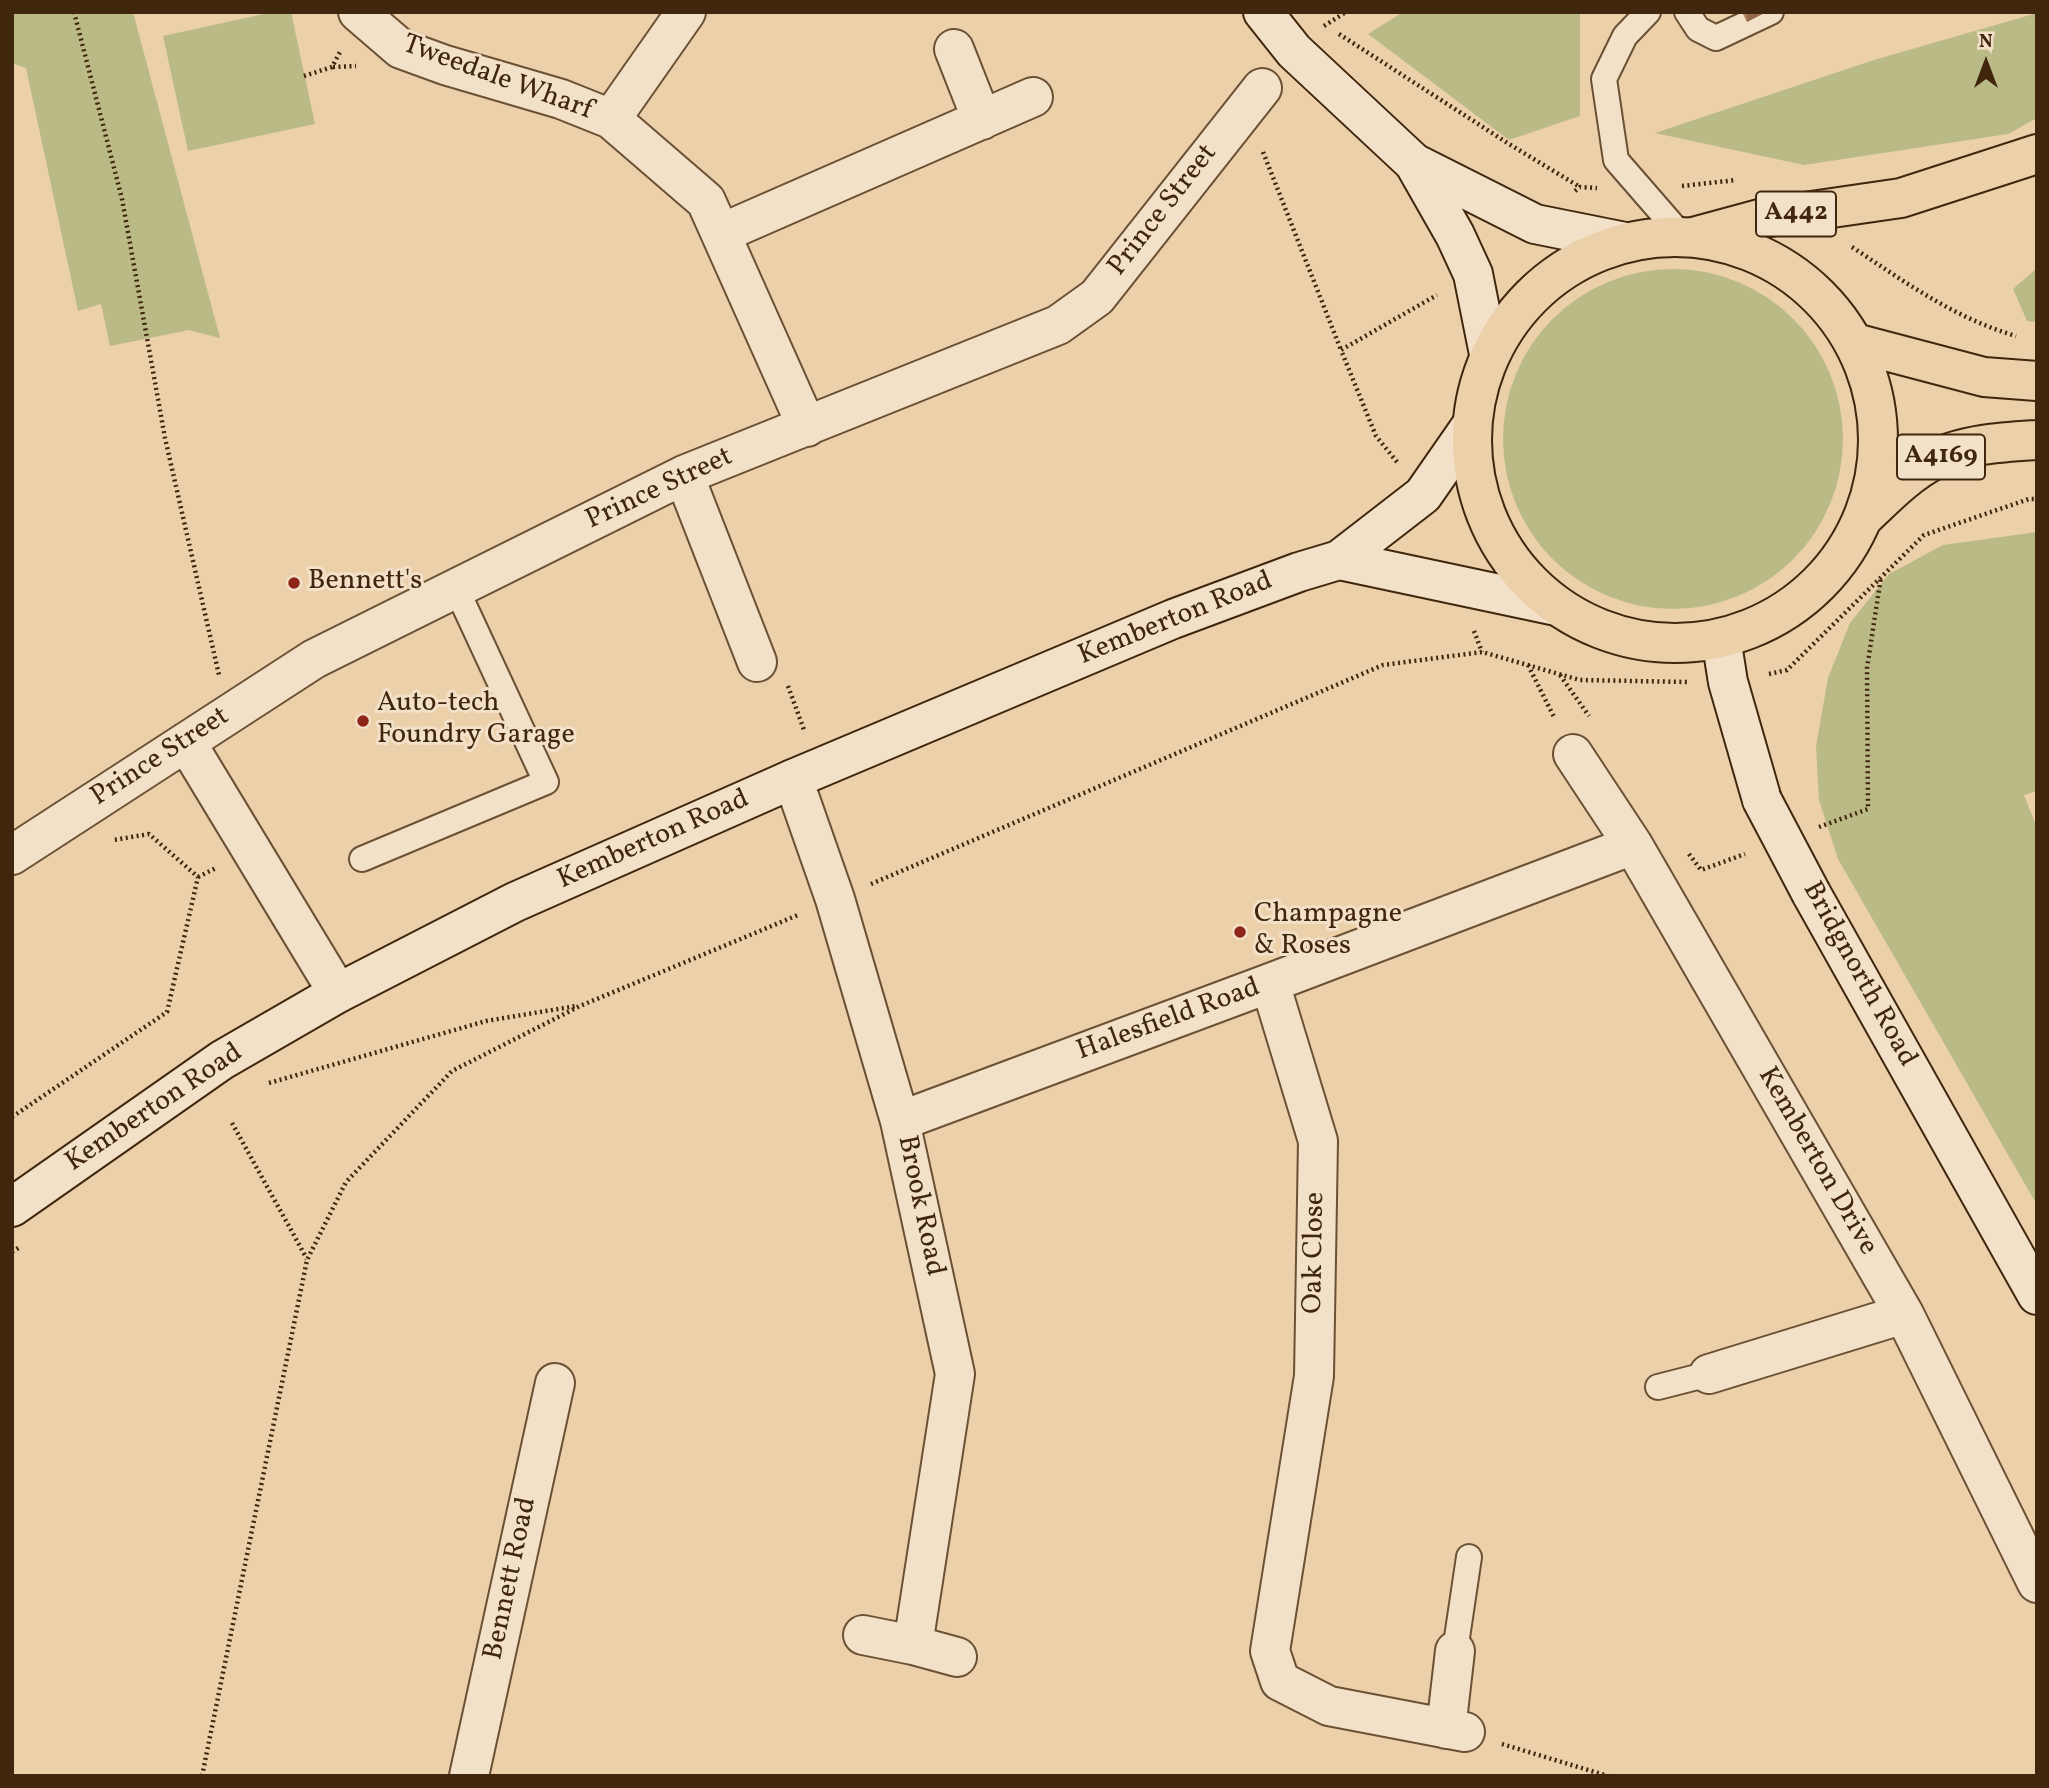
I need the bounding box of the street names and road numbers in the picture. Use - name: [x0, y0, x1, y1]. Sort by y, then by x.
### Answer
- street label: Tweedale Wharf: [397, 29, 597, 129]
- street label: Prince Street: [1102, 138, 1226, 284]
- road number: A442: [1756, 192, 1836, 236]
- road number: A4169: [1897, 435, 1985, 480]
- street label: Prince Street: [581, 441, 739, 539]
- street label: Kemberton Road: [1074, 566, 1278, 674]
- street label: Prince Street: [86, 701, 236, 815]
- street label: Kemberton Road: [553, 784, 755, 898]
- street label: Bridgnorth Road: [1793, 877, 1923, 1073]
- street label: Halesfield Road: [1073, 972, 1265, 1070]
- street label: Kemberton Road: [60, 1037, 250, 1181]
- street label: Kemberton Drive: [1749, 1062, 1883, 1262]
- street label: Brook Road: [888, 1133, 950, 1279]
- street label: Oak Close: [1298, 1192, 1334, 1314]
- street label: Bennett Road: [478, 1495, 546, 1663]

